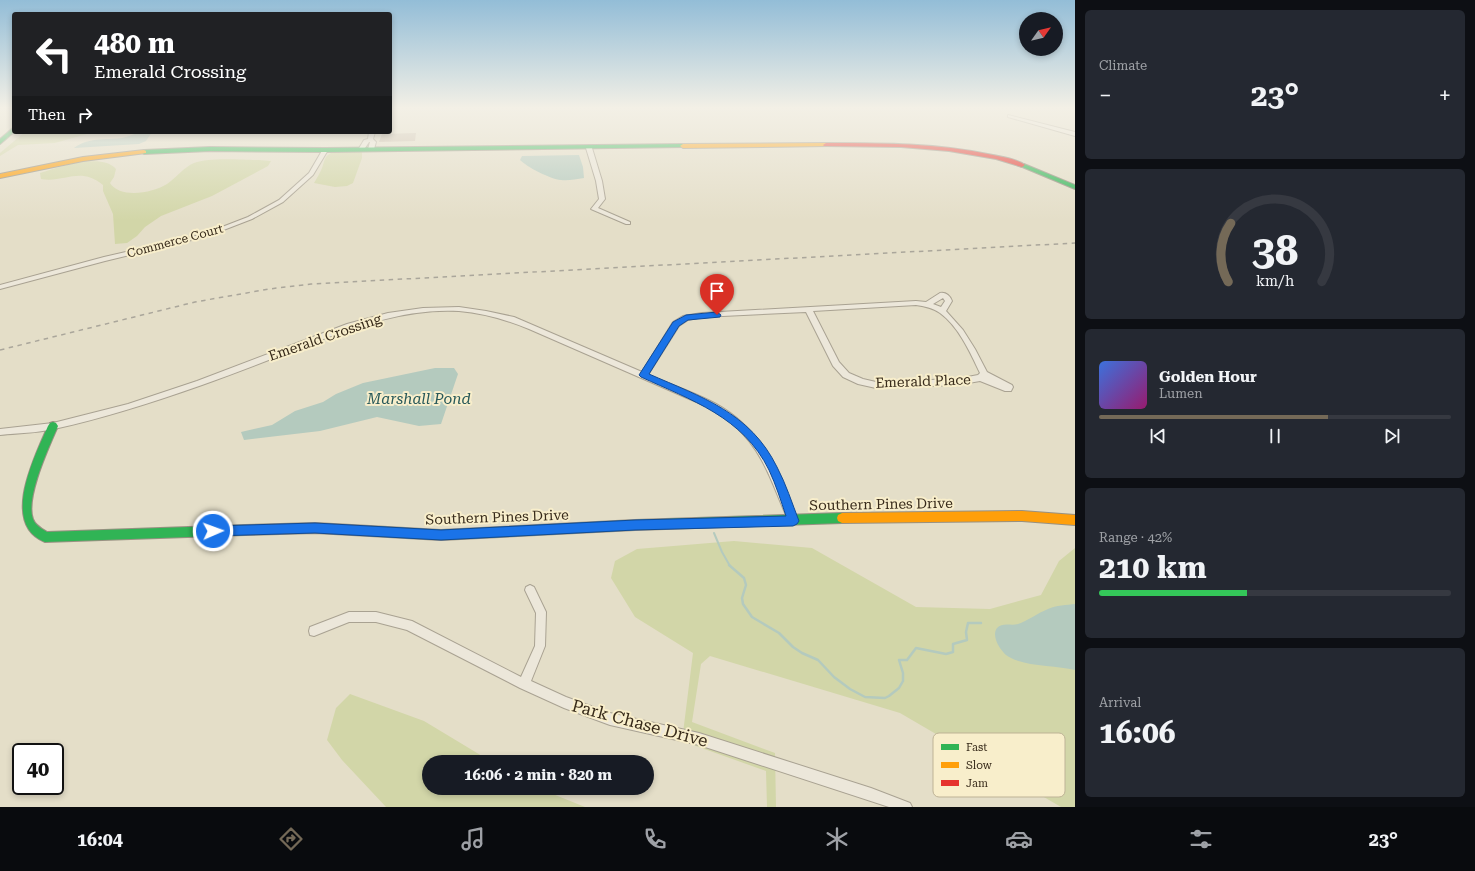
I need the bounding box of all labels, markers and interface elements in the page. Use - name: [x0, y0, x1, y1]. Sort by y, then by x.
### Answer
- north arrow: [1019, 12, 1063, 56]
- map controls: [1019, 12, 1063, 56]
- text: 480 m: [94, 27, 175, 60]
- icon: left: [28, 28, 80, 80]
- text: Climate: [1099, 58, 1147, 73]
- text: Emerald Crossing: [94, 61, 246, 82]
- text: 23°: [1251, 78, 1299, 113]
- text: −: [1099, 83, 1111, 108]
- text: +: [1439, 83, 1451, 108]
- icon: right: [74, 104, 96, 126]
- text: Then: [28, 106, 66, 124]
- street label: Commerce Court: [125, 221, 225, 261]
- text: 38: [1252, 226, 1298, 275]
- text: km/h: [1256, 273, 1294, 289]
- pin: [700, 274, 734, 315]
- icon: arrive: [706, 280, 728, 302]
- street label: Emerald Crossing: [266, 310, 384, 364]
- text: Golden Hour: [1159, 368, 1257, 386]
- street label: Emerald Place: [875, 371, 971, 391]
- text: Lumen: [1159, 386, 1203, 401]
- water label: Marshall Pond: [366, 390, 471, 408]
- icon: previous: [1147, 425, 1169, 447]
- icon: pause: [1264, 425, 1286, 447]
- icon: next: [1381, 425, 1403, 447]
- street label: Southern Pines Drive: [809, 495, 953, 513]
- street label: Southern Pines Drive: [425, 506, 569, 527]
- position arrow: [192, 510, 234, 552]
- text: Range · 42%: [1099, 530, 1172, 545]
- text: 210 km: [1099, 550, 1207, 585]
- street label: Park Chase Drive: [570, 695, 710, 751]
- text: Arrival: [1099, 695, 1141, 710]
- text: 16:06: [1099, 715, 1176, 750]
- legend: [933, 733, 1065, 797]
- text: Fast: [966, 741, 987, 754]
- speed limit sign: 40: [12, 743, 64, 795]
- text: Slow: [966, 759, 993, 772]
- text: 16:06 · 2 min · 820 m: [464, 766, 612, 784]
- text: Jam: [966, 777, 988, 790]
- icon: directions: [277, 825, 305, 853]
- icon: music: [459, 825, 487, 853]
- icon: phone: [641, 825, 669, 853]
- icon: climate: [823, 825, 851, 853]
- icon: car: [1005, 825, 1033, 853]
- icon: filters: [1187, 825, 1215, 853]
- text: 16:04: [77, 829, 123, 850]
- text: 23°: [1369, 829, 1398, 850]

